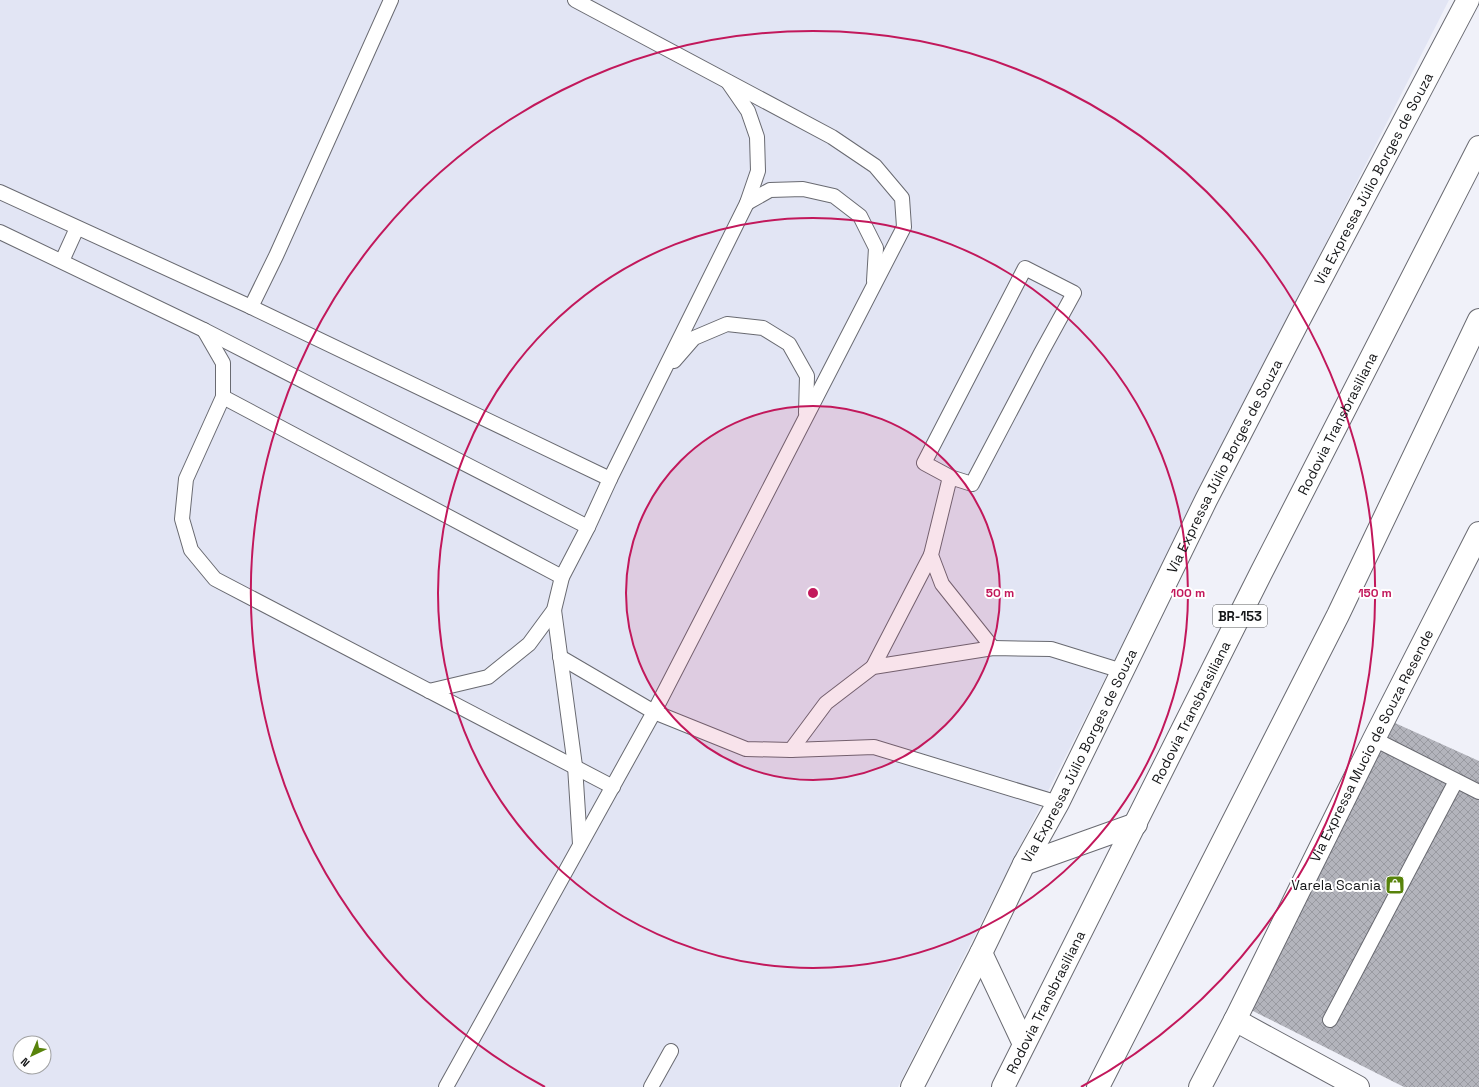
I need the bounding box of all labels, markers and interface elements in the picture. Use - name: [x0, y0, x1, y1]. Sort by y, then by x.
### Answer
- street label: Via Expressa Júlio Borges de Souza: [1310, 69, 1437, 288]
- street label: Rodovia Transbrasiliana: [1293, 349, 1381, 498]
- street label: Via Expressa Júlio Borges de Souza: [1163, 356, 1286, 576]
- text: 50 m: [986, 585, 1014, 601]
- text: 100 m: [1171, 585, 1205, 601]
- text: 150 m: [1358, 585, 1392, 601]
- centre of rings: [806, 586, 820, 600]
- road number: BR-153: [1213, 605, 1267, 627]
- street label: Via Expressa Mucio de Souza Resende: [1306, 626, 1437, 865]
- street label: Rodovia Transbrasiliana: [1147, 638, 1234, 787]
- street label: Via Expressa Júlio Borges de Souza: [1017, 646, 1141, 866]
- shop icon: Varela Scania: [1384, 874, 1406, 896]
- place label: Varela Scania: [1291, 876, 1381, 894]
- street label: Rodovia Transbrasiliana: [1002, 927, 1089, 1077]
- north arrow: [12, 1035, 52, 1075]
- text: N: [18, 1055, 33, 1070]

